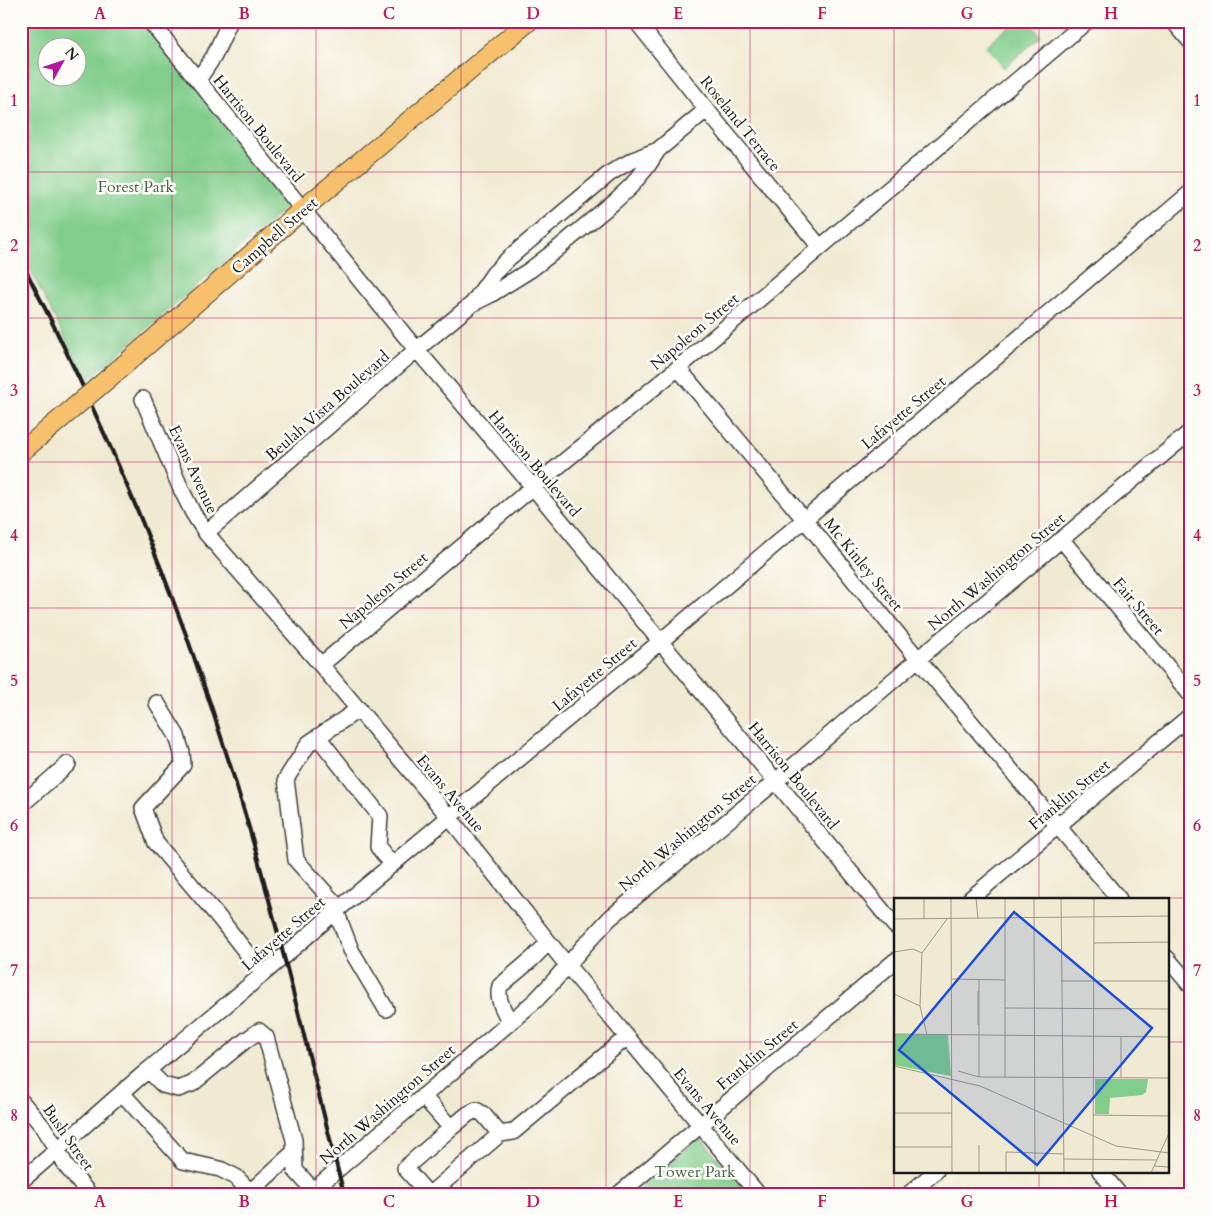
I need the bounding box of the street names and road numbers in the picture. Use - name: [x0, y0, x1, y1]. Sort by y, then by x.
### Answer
- street label: Harrison Boulevard: [208, 70, 309, 188]
- street label: Roseland Terrace: [695, 71, 786, 176]
- street label: Campbell Street: [227, 192, 323, 279]
- street label: Napoleon Street: [646, 288, 744, 375]
- street label: Beulah Vista Boulevard: [261, 345, 395, 466]
- street label: Lafayette Street: [857, 371, 951, 455]
- street label: Harrison Boulevard: [483, 406, 586, 522]
- street label: Evans Avenue: [163, 421, 223, 517]
- street label: North Washington Street: [923, 508, 1070, 636]
- street label: Mc Kinley Street: [819, 513, 908, 616]
- street label: Napoleon Street: [335, 547, 433, 634]
- street label: Fair Street: [1108, 573, 1169, 640]
- street label: Lafayette Street: [548, 633, 642, 717]
- street label: Harrison Boulevard: [743, 717, 844, 835]
- street label: Evans Avenue: [411, 750, 489, 837]
- street label: Franklin Street: [1024, 754, 1115, 835]
- street label: North Washington Street: [614, 769, 761, 897]
- street label: Lafayette Street: [237, 891, 330, 976]
- street label: Franklin Street: [712, 1014, 803, 1095]
- street label: North Washington Street: [315, 1040, 460, 1170]
- street label: Evans Avenue: [668, 1063, 746, 1150]
- street label: Bush Street: [37, 1100, 99, 1175]

